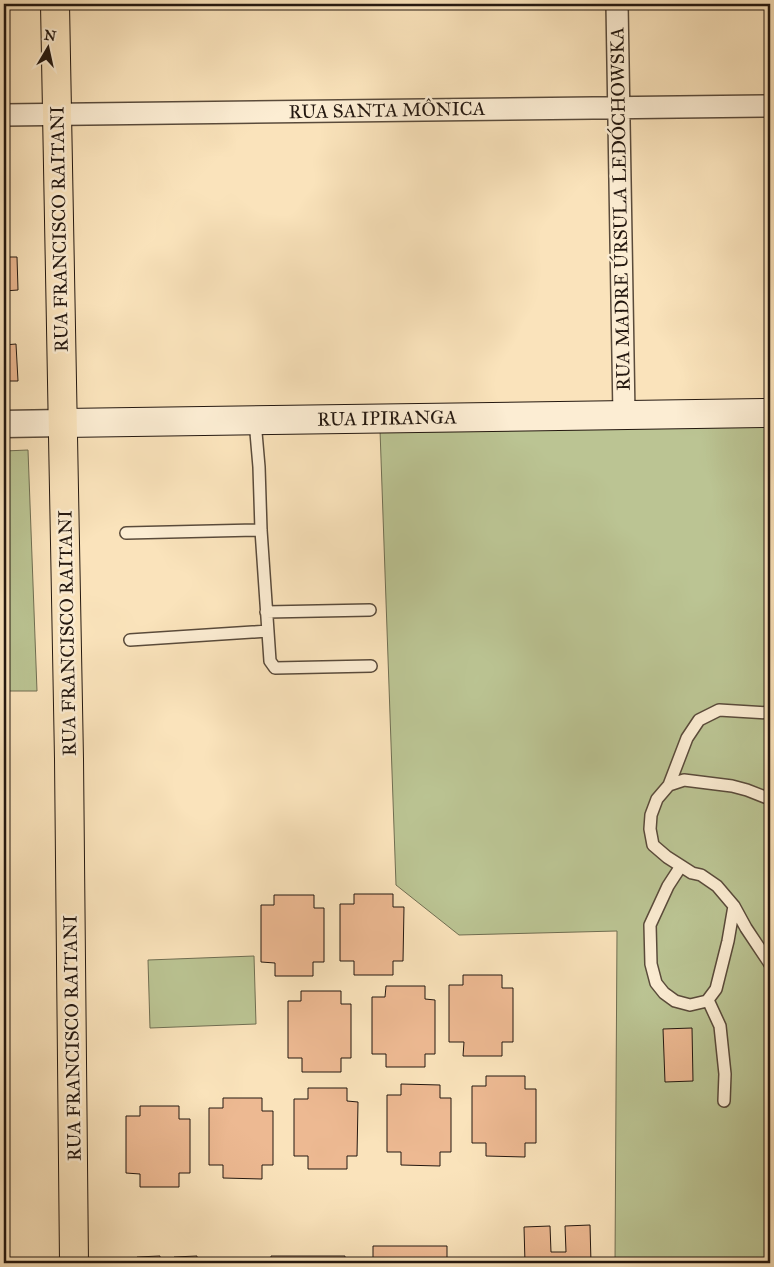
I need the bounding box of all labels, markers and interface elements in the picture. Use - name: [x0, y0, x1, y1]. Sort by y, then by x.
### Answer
- north arrow: [22, 22, 72, 72]
- text: N: [43, 26, 57, 45]
- street label: RUA MADRE ÚRSULA LEDÓCHOWSKA: [604, 27, 635, 391]
- street label: RUA SANTA MÔNICA: [288, 97, 486, 123]
- street label: RUA FRANCISCO RAITANI: [45, 106, 73, 352]
- street label: RUA IPIRANGA: [317, 405, 457, 431]
- street label: RUA FRANCISCO RAITANI: [53, 510, 81, 756]
- street label: RUA FRANCISCO RAITANI: [58, 915, 86, 1161]

